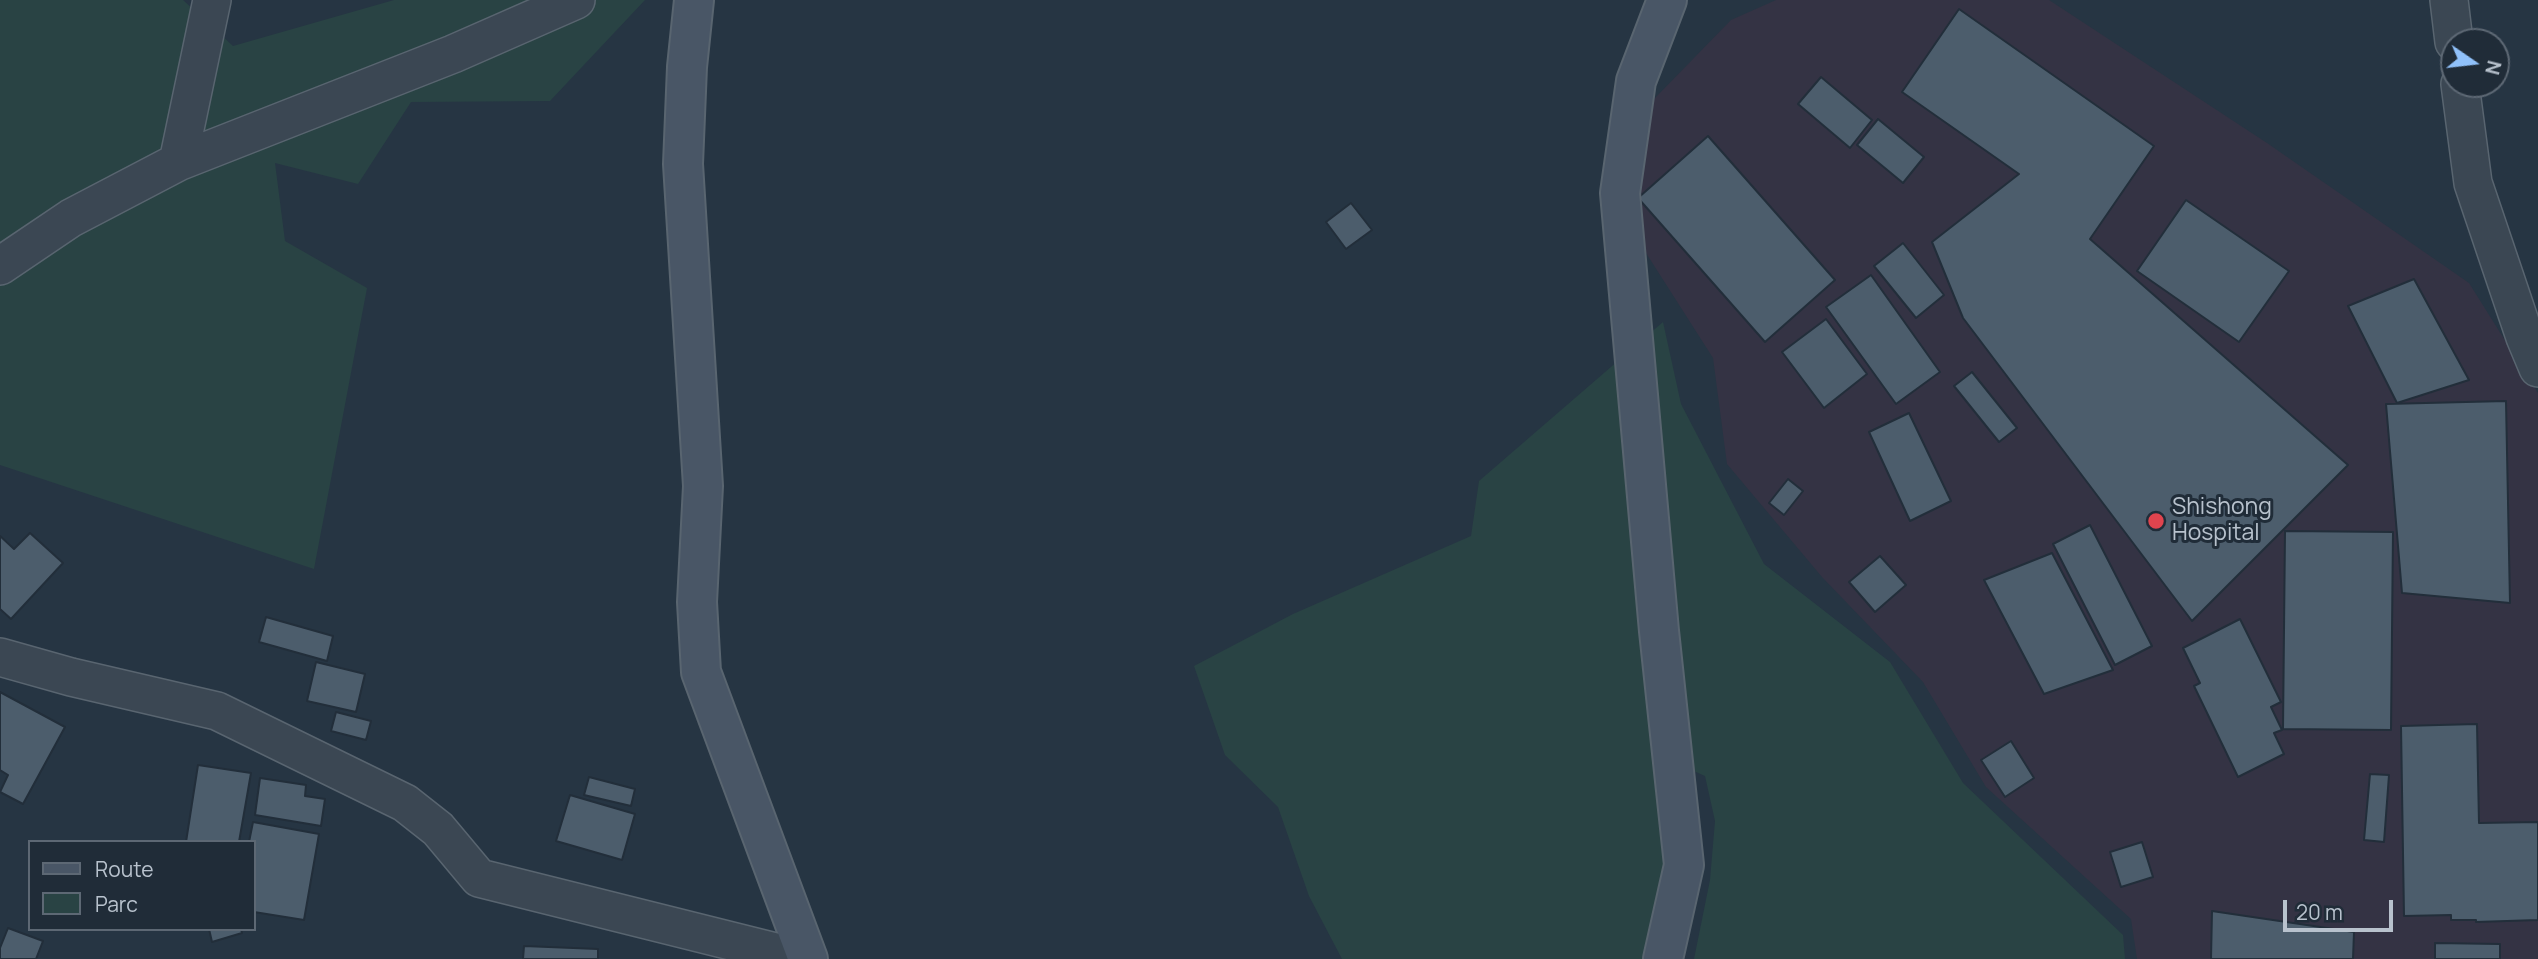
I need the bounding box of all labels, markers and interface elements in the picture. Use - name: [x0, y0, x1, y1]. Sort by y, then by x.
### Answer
- north arrow: [2440, 28, 2510, 98]
- text: N: [2479, 58, 2508, 77]
- place label: Shishong Hospital: [2172, 494, 2272, 548]
- marker: Shishong Hospital: [2146, 511, 2166, 531]
- legend: [28, 840, 256, 931]
- text: Route: [95, 855, 153, 883]
- scale bar: [2286, 886, 2396, 930]
- text: Parc: [95, 890, 138, 918]
- text: 20 m: [2296, 898, 2343, 926]

